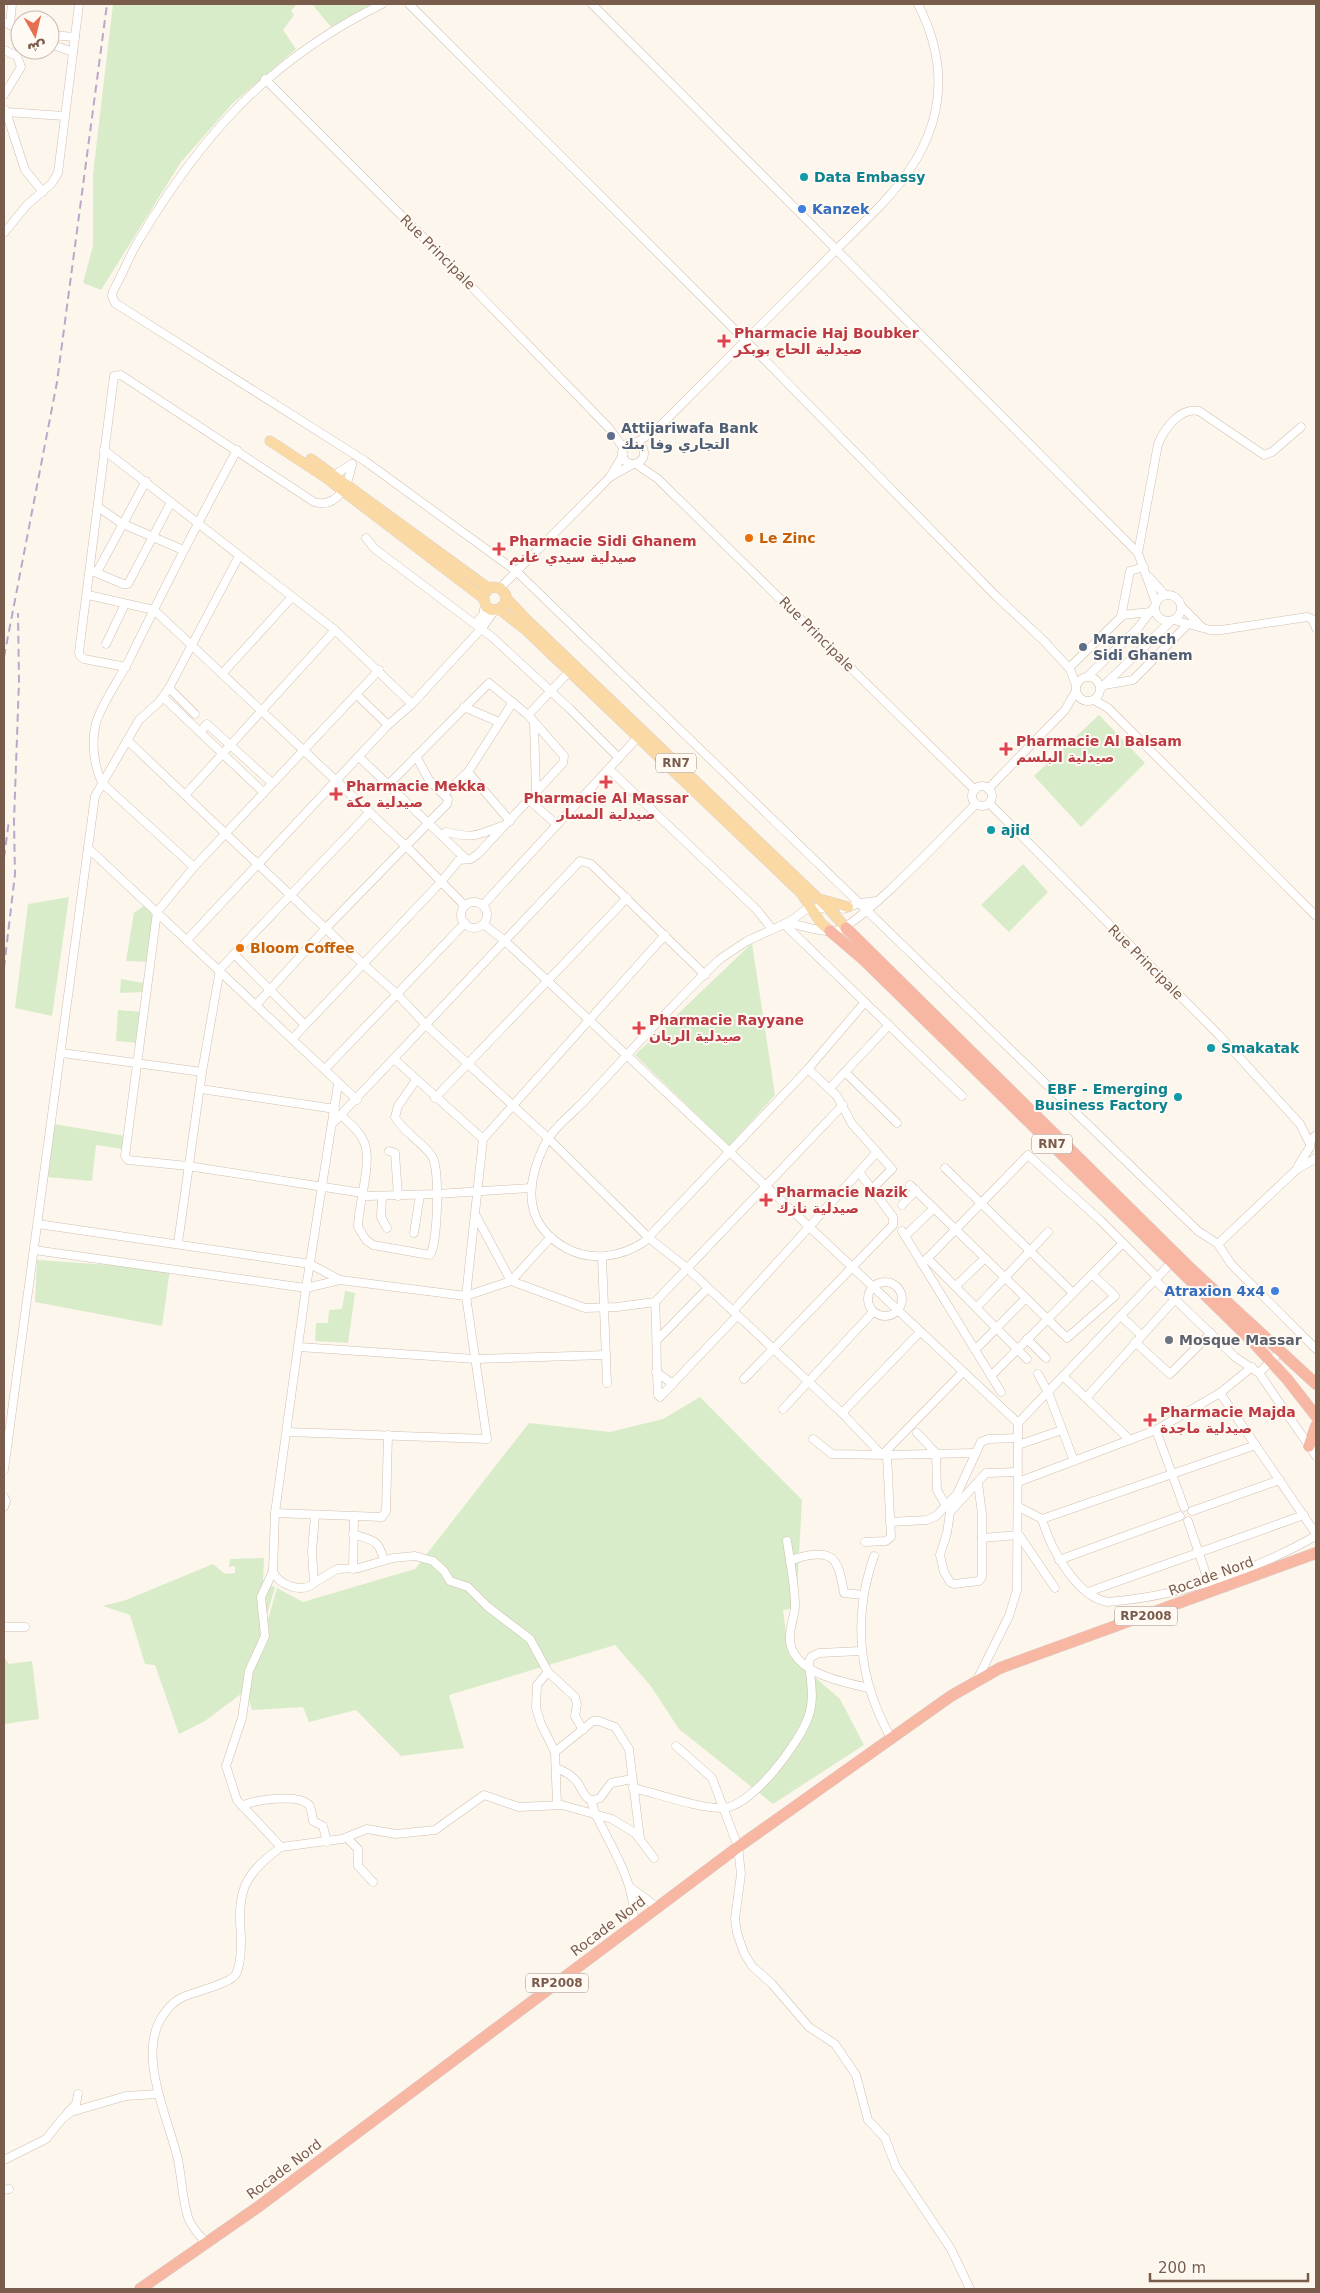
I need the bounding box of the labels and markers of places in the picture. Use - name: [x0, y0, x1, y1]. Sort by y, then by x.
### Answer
- place label: Data Embassy: [814, 169, 926, 185]
- marker: Data Embassy: [798, 171, 810, 183]
- place label: Kanzek: [812, 201, 870, 217]
- marker: Kanzek: [796, 203, 808, 215]
- place label: Pharmacie Haj Boubker صيدلية الحاج بوبكر: [733, 325, 919, 358]
- marker: Pharmacie Haj Boubker صيدلية الحاج بوبكر: [718, 335, 730, 347]
- place label: Attijariwafa Bank التجاري وفا بنك: [621, 420, 759, 454]
- marker: Attijariwafa Bank التجاري وفا بنك: [605, 430, 617, 442]
- place label: Le Zinc: [759, 530, 816, 546]
- marker: Le Zinc: [743, 532, 755, 544]
- place label: Pharmacie Sidi Ghanem صيدلية سيدي غانم: [509, 533, 697, 567]
- marker: Pharmacie Sidi Ghanem صيدلية سيدي غانم: [493, 543, 505, 555]
- place label: Marrakech Sidi Ghanem: [1093, 631, 1193, 663]
- marker: Marrakech Sidi Ghanem: [1077, 641, 1089, 653]
- place label: Pharmacie Al Balsam صيدلية البلسم: [1016, 733, 1182, 765]
- marker: Pharmacie Al Balsam صيدلية البلسم: [1000, 743, 1012, 755]
- marker: Pharmacie Al Massar صيدلية المسار: [600, 776, 612, 788]
- place label: Pharmacie Mekka صيدلية مكة: [346, 778, 486, 810]
- marker: Pharmacie Mekka صيدلية مكة: [330, 788, 342, 800]
- place label: Pharmacie Al Massar صيدلية المسار: [524, 790, 689, 822]
- place label: ajid: [1001, 822, 1030, 838]
- marker: ajid: [985, 824, 997, 836]
- place label: Bloom Coffee: [250, 940, 354, 956]
- marker: Bloom Coffee: [234, 942, 246, 954]
- place label: Pharmacie Rayyane صيدلية الريان: [649, 1012, 804, 1045]
- marker: Pharmacie Rayyane صيدلية الريان: [633, 1022, 645, 1034]
- place label: Smakatak: [1221, 1040, 1300, 1056]
- marker: Smakatak: [1205, 1042, 1217, 1054]
- place label: EBF - Emerging Business Factory: [1034, 1081, 1168, 1113]
- marker: EBF - Emerging Business Factory: [1172, 1091, 1184, 1103]
- place label: Pharmacie Nazik صيدلية نازك: [776, 1184, 908, 1216]
- marker: Pharmacie Nazik صيدلية نازك: [760, 1194, 772, 1206]
- place label: Atraxion 4x4: [1164, 1283, 1265, 1299]
- marker: Atraxion 4x4: [1269, 1285, 1281, 1297]
- place label: Mosque Massar: [1179, 1332, 1302, 1348]
- marker: Mosque Massar: [1163, 1334, 1175, 1346]
- place label: Pharmacie Majda صيدلية ماجدة: [1160, 1404, 1296, 1436]
- marker: Pharmacie Majda صيدلية ماجدة: [1144, 1414, 1156, 1426]

